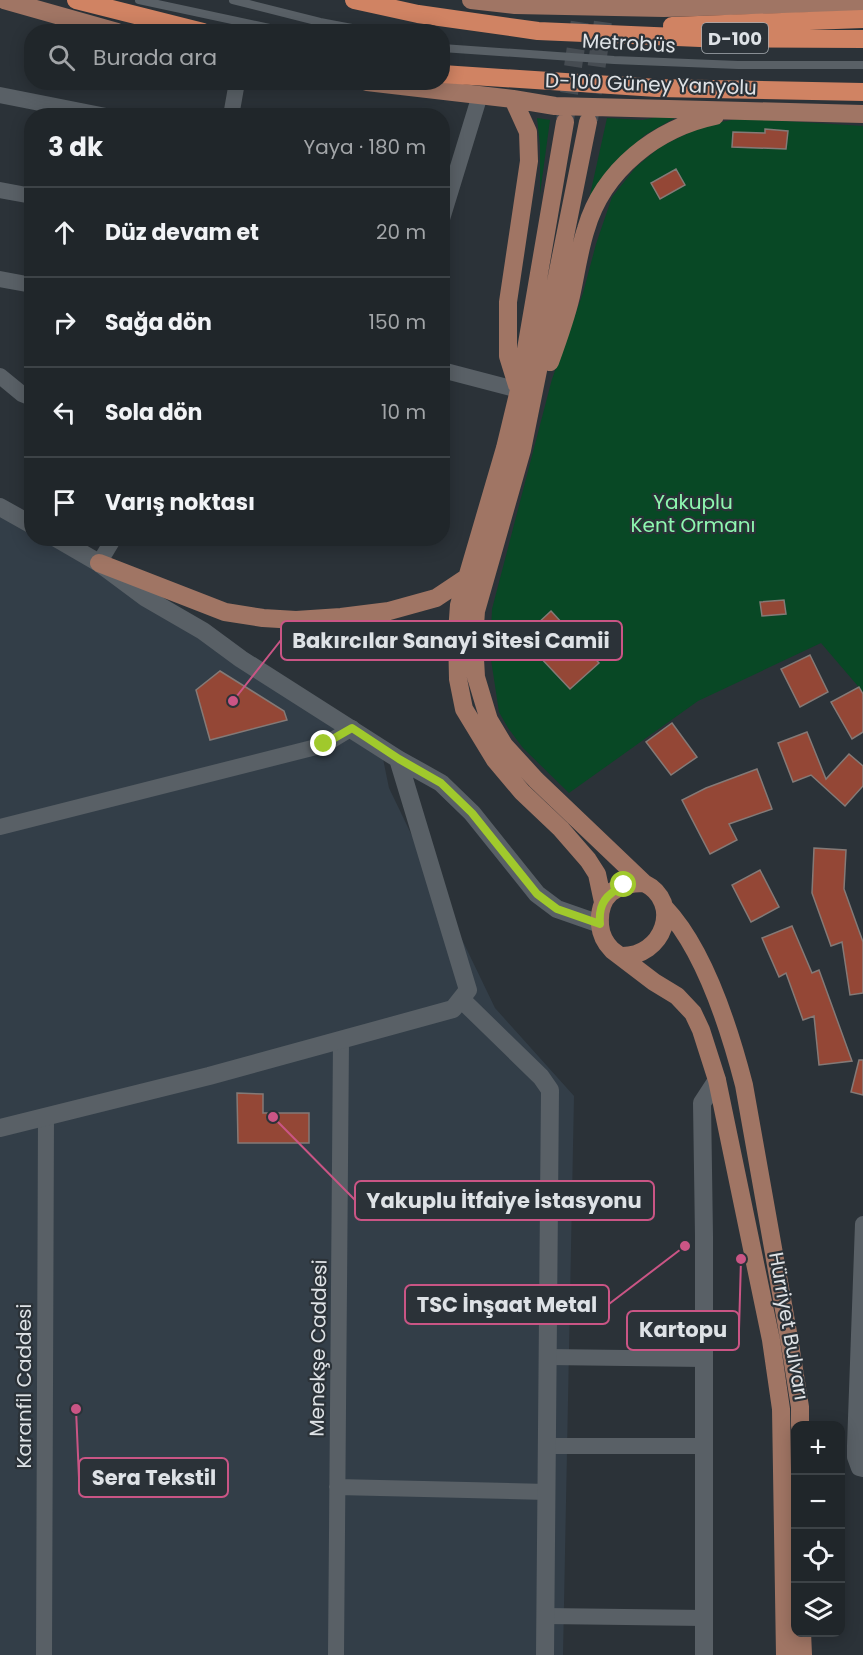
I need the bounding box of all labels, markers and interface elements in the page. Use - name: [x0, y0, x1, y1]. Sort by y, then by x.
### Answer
- road number: D-100: [702, 23, 768, 53]
- search box: [24, 24, 450, 90]
- street label: Metrobüs: [581, 27, 677, 59]
- icon: search: [45, 41, 78, 74]
- text: Burada ara: [93, 42, 217, 73]
- street label: D-100 Güney Yanyolu: [545, 66, 757, 102]
- text: 3 dk: [48, 129, 103, 165]
- text: Yaya · 180 m: [304, 133, 426, 161]
- icon: ahead: [48, 216, 81, 249]
- text: Düz devam et: [105, 217, 259, 248]
- text: 20 m: [376, 218, 426, 246]
- icon: right: [48, 306, 81, 339]
- text: Sağa dön: [105, 307, 212, 338]
- text: 150 m: [369, 308, 426, 336]
- icon: left: [48, 396, 81, 429]
- text: Sola dön: [105, 397, 202, 428]
- text: 10 m: [381, 398, 426, 426]
- icon: arrive: [48, 486, 81, 519]
- text: Varış noktası: [105, 487, 255, 518]
- park label: Yakuplu Kent Ormanı: [631, 488, 755, 539]
- callout: Bakırcılar Sanayi Sitesi Camii: [281, 621, 622, 660]
- text: Bakırcılar Sanayi Sitesi Camii: [292, 626, 610, 655]
- route end: [310, 730, 336, 756]
- route start: [610, 871, 636, 897]
- callout: Yakuplu İtfaiye İstasyonu: [355, 1181, 654, 1220]
- text: Yakuplu İtfaiye İstasyonu: [366, 1186, 642, 1215]
- street label: Hürriyet Bulvarı: [762, 1250, 816, 1402]
- street label: Menekşe Caddesi: [302, 1259, 334, 1437]
- callout: TSC İnşaat Metal: [405, 1285, 609, 1324]
- text: TSC İnşaat Metal: [417, 1290, 597, 1319]
- street label: Karanfil Caddesi: [10, 1304, 38, 1468]
- callout: Kartopu: [627, 1311, 739, 1350]
- text: Kartopu: [639, 1315, 727, 1344]
- map controls: [791, 1421, 845, 1637]
- button: +: [791, 1421, 845, 1475]
- callout: Sera Tekstil: [79, 1458, 228, 1497]
- text: Sera Tekstil: [92, 1463, 216, 1492]
- button: −: [791, 1475, 845, 1529]
- button: locate: [791, 1529, 845, 1583]
- button: layers: [791, 1583, 845, 1637]

